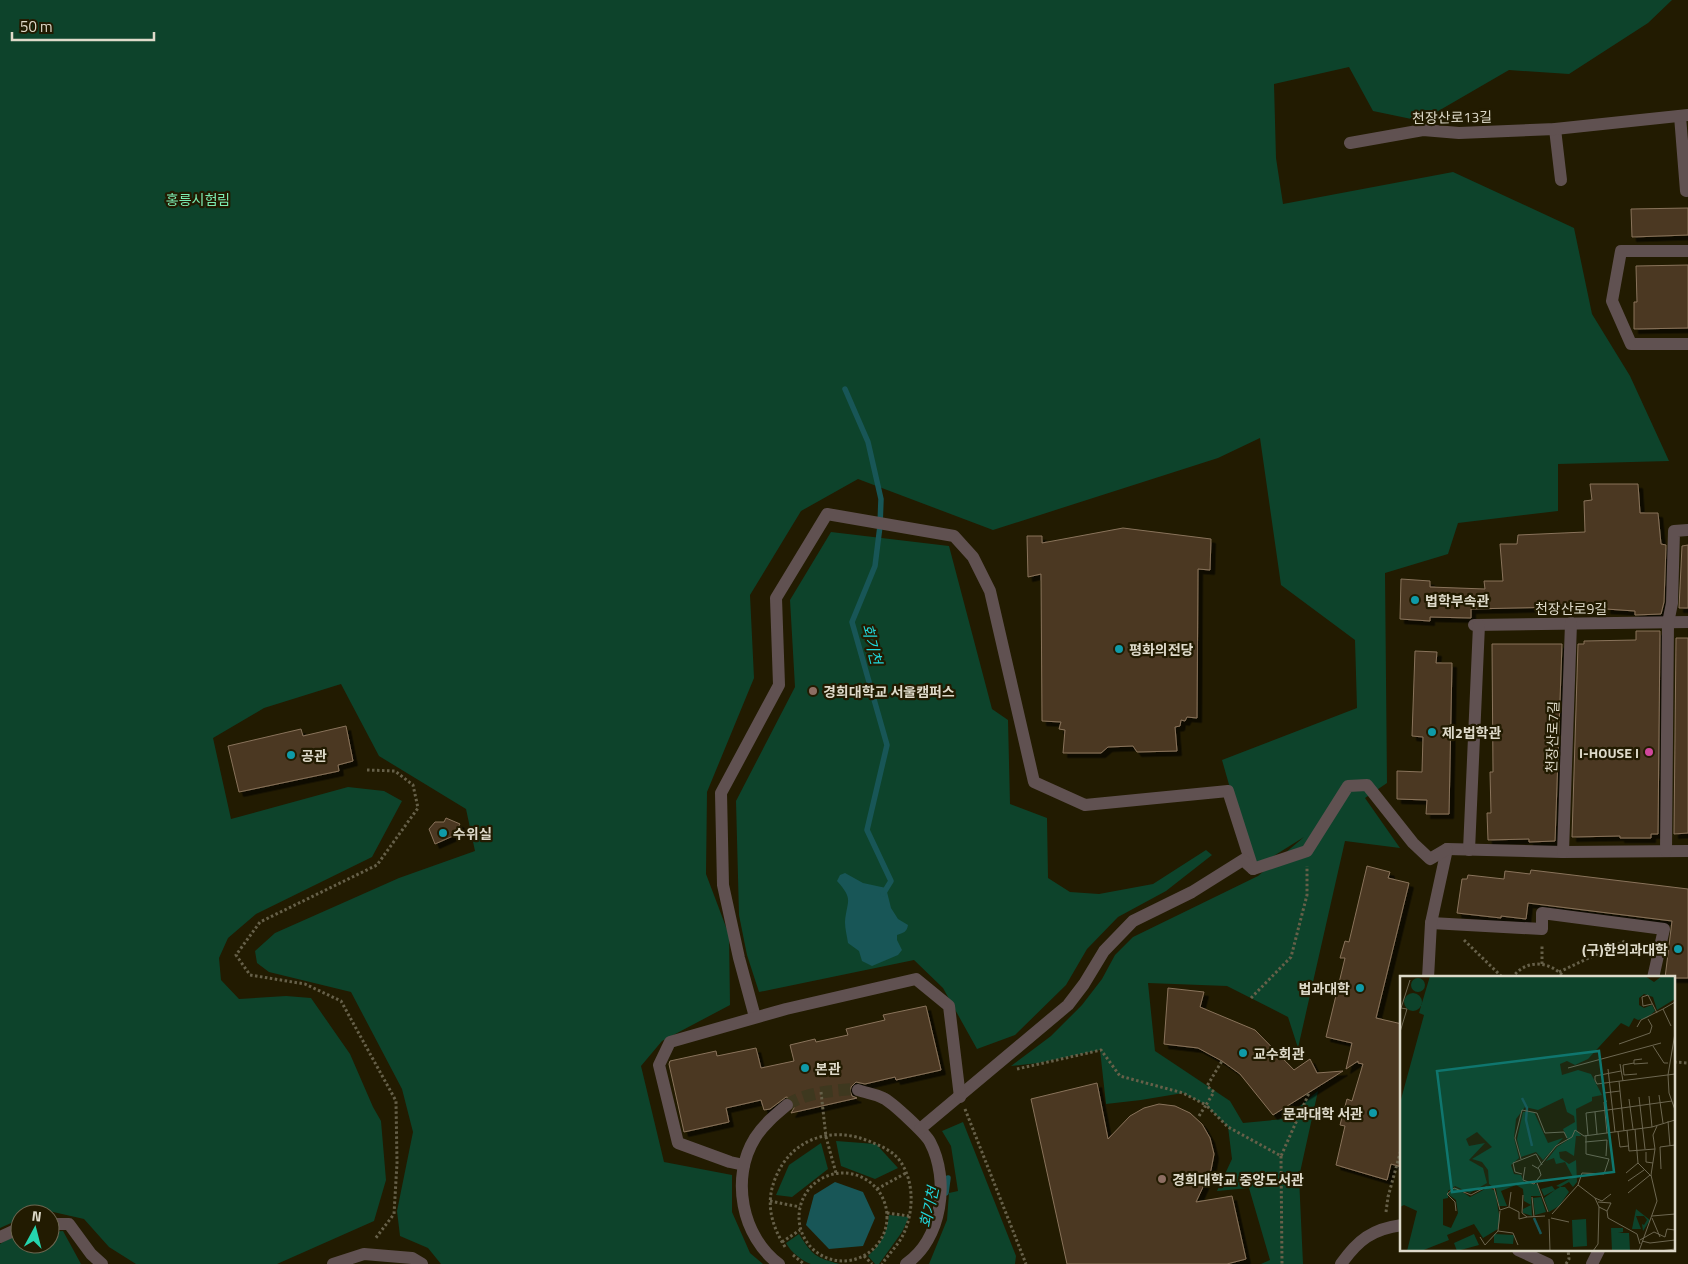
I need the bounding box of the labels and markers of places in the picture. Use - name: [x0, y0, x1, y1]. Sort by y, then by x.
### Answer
- place label: 법학부속관: [1425, 590, 1490, 611]
- marker: 법학부속관: [1409, 594, 1421, 606]
- place label: 평화의전당: [1129, 639, 1194, 660]
- marker: 평화의전당: [1113, 643, 1125, 655]
- place label: 경희대학교 서울캠퍼스: [823, 681, 955, 702]
- marker: 경희대학교 서울캠퍼스: [807, 685, 819, 697]
- place label: 제2법학관: [1442, 722, 1501, 743]
- marker: 제2법학관: [1426, 726, 1438, 738]
- place label: I-HOUSE I: [1579, 742, 1639, 763]
- place label: 공관: [301, 745, 327, 766]
- marker: I-HOUSE I: [1643, 746, 1655, 758]
- marker: 공관: [285, 749, 297, 761]
- place label: 수위실: [453, 823, 492, 844]
- marker: 수위실: [437, 827, 449, 839]
- place label: (구)한의과대학: [1582, 939, 1668, 960]
- marker: (구)한의과대학: [1672, 943, 1684, 955]
- place label: 법과대학: [1298, 978, 1350, 999]
- marker: 법과대학: [1354, 982, 1366, 994]
- place label: 교수회관: [1253, 1043, 1305, 1064]
- marker: 교수회관: [1237, 1047, 1249, 1059]
- place label: 본관: [815, 1058, 841, 1079]
- marker: 본관: [799, 1062, 811, 1074]
- place label: 문과대학 서관: [1283, 1103, 1363, 1124]
- marker: 문과대학 서관: [1367, 1107, 1379, 1119]
- place label: 경희대학교 중앙도서관: [1172, 1169, 1304, 1190]
- marker: 경희대학교 중앙도서관: [1156, 1173, 1168, 1185]

